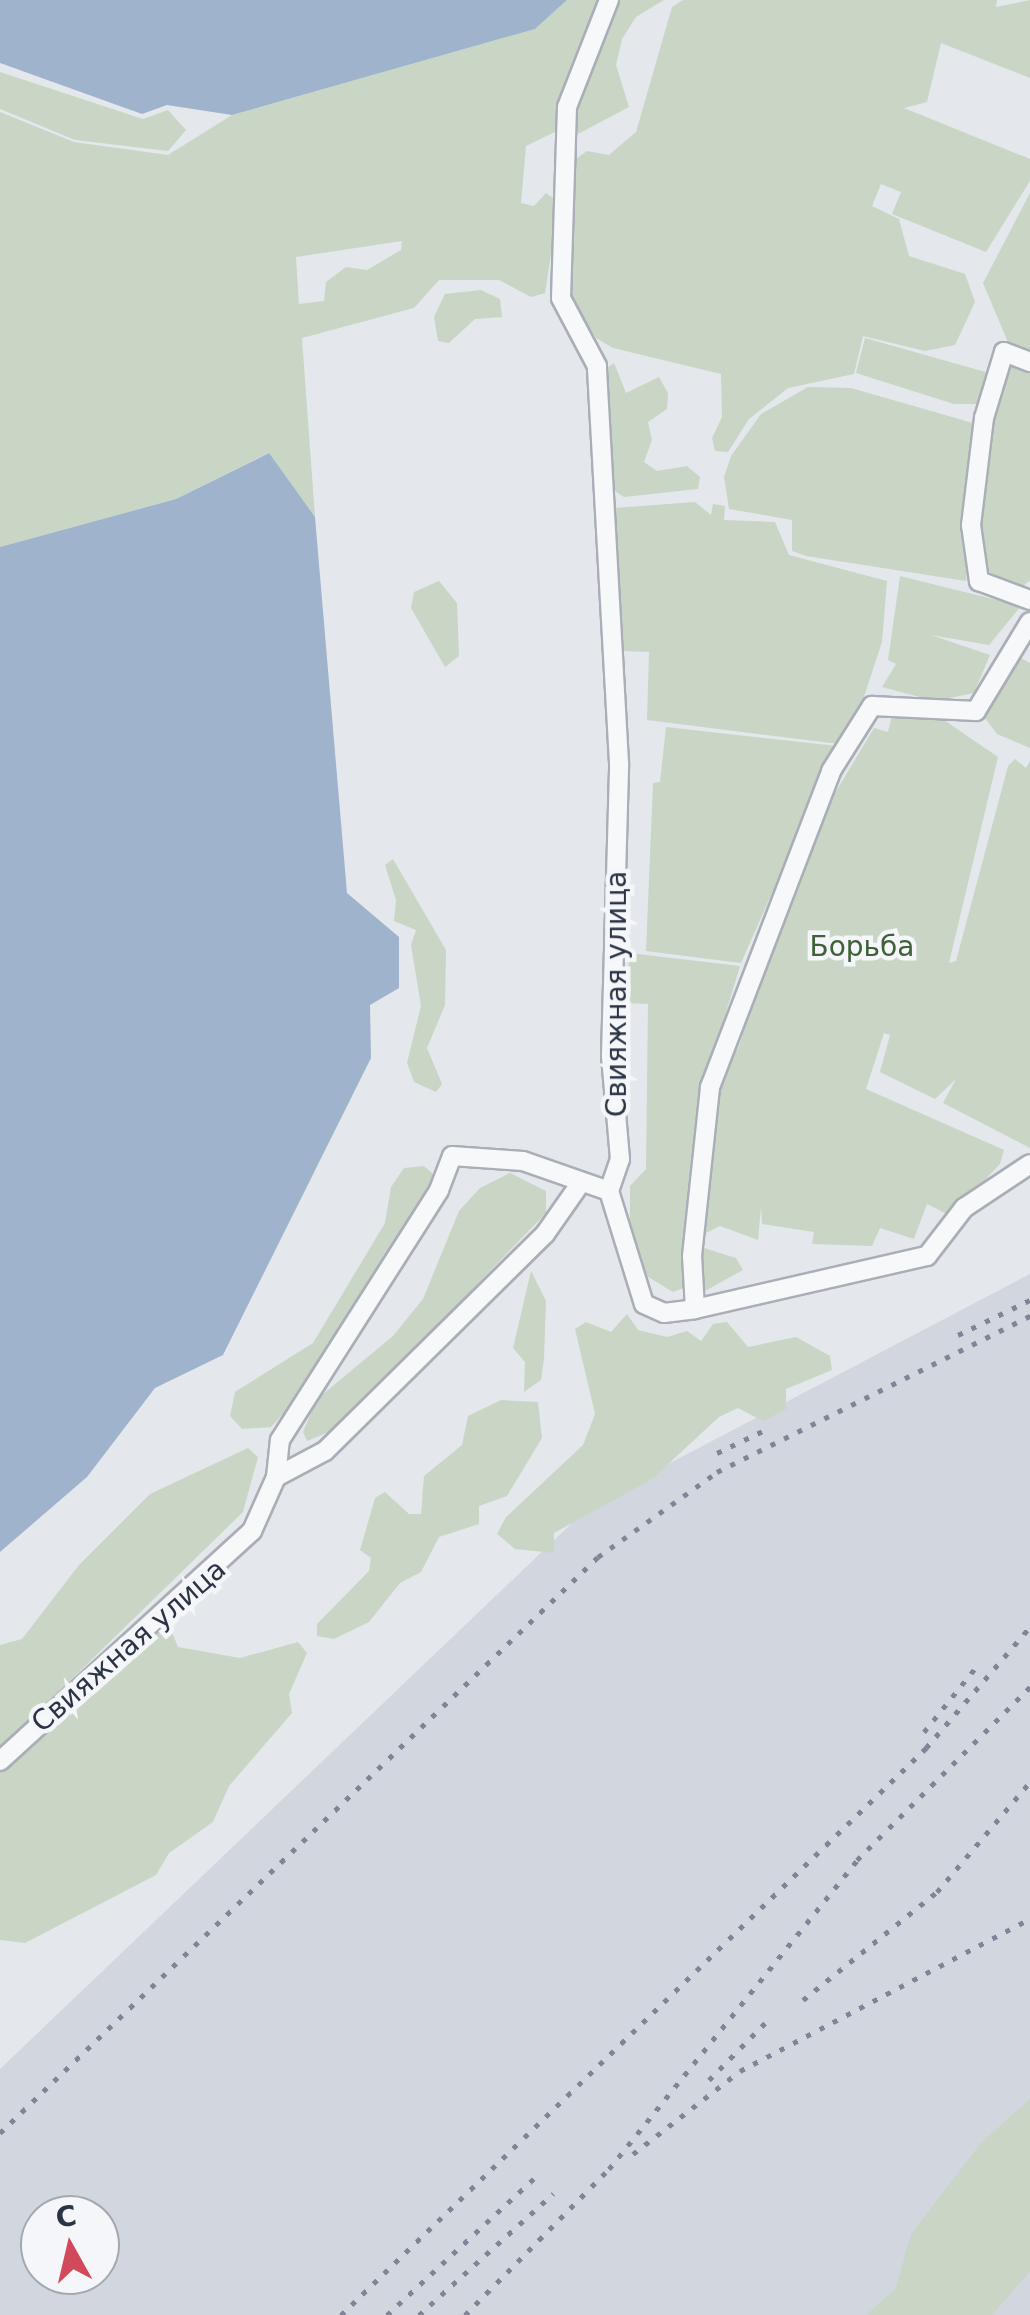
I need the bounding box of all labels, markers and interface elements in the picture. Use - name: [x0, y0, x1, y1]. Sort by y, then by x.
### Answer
- street label: Свияжная улица: [600, 871, 634, 1117]
- park label: Борьба: [809, 930, 915, 964]
- street label: Свияжная улица: [25, 1552, 233, 1740]
- north arrow: [20, 2195, 120, 2295]
- text: С: [54, 2199, 79, 2235]

